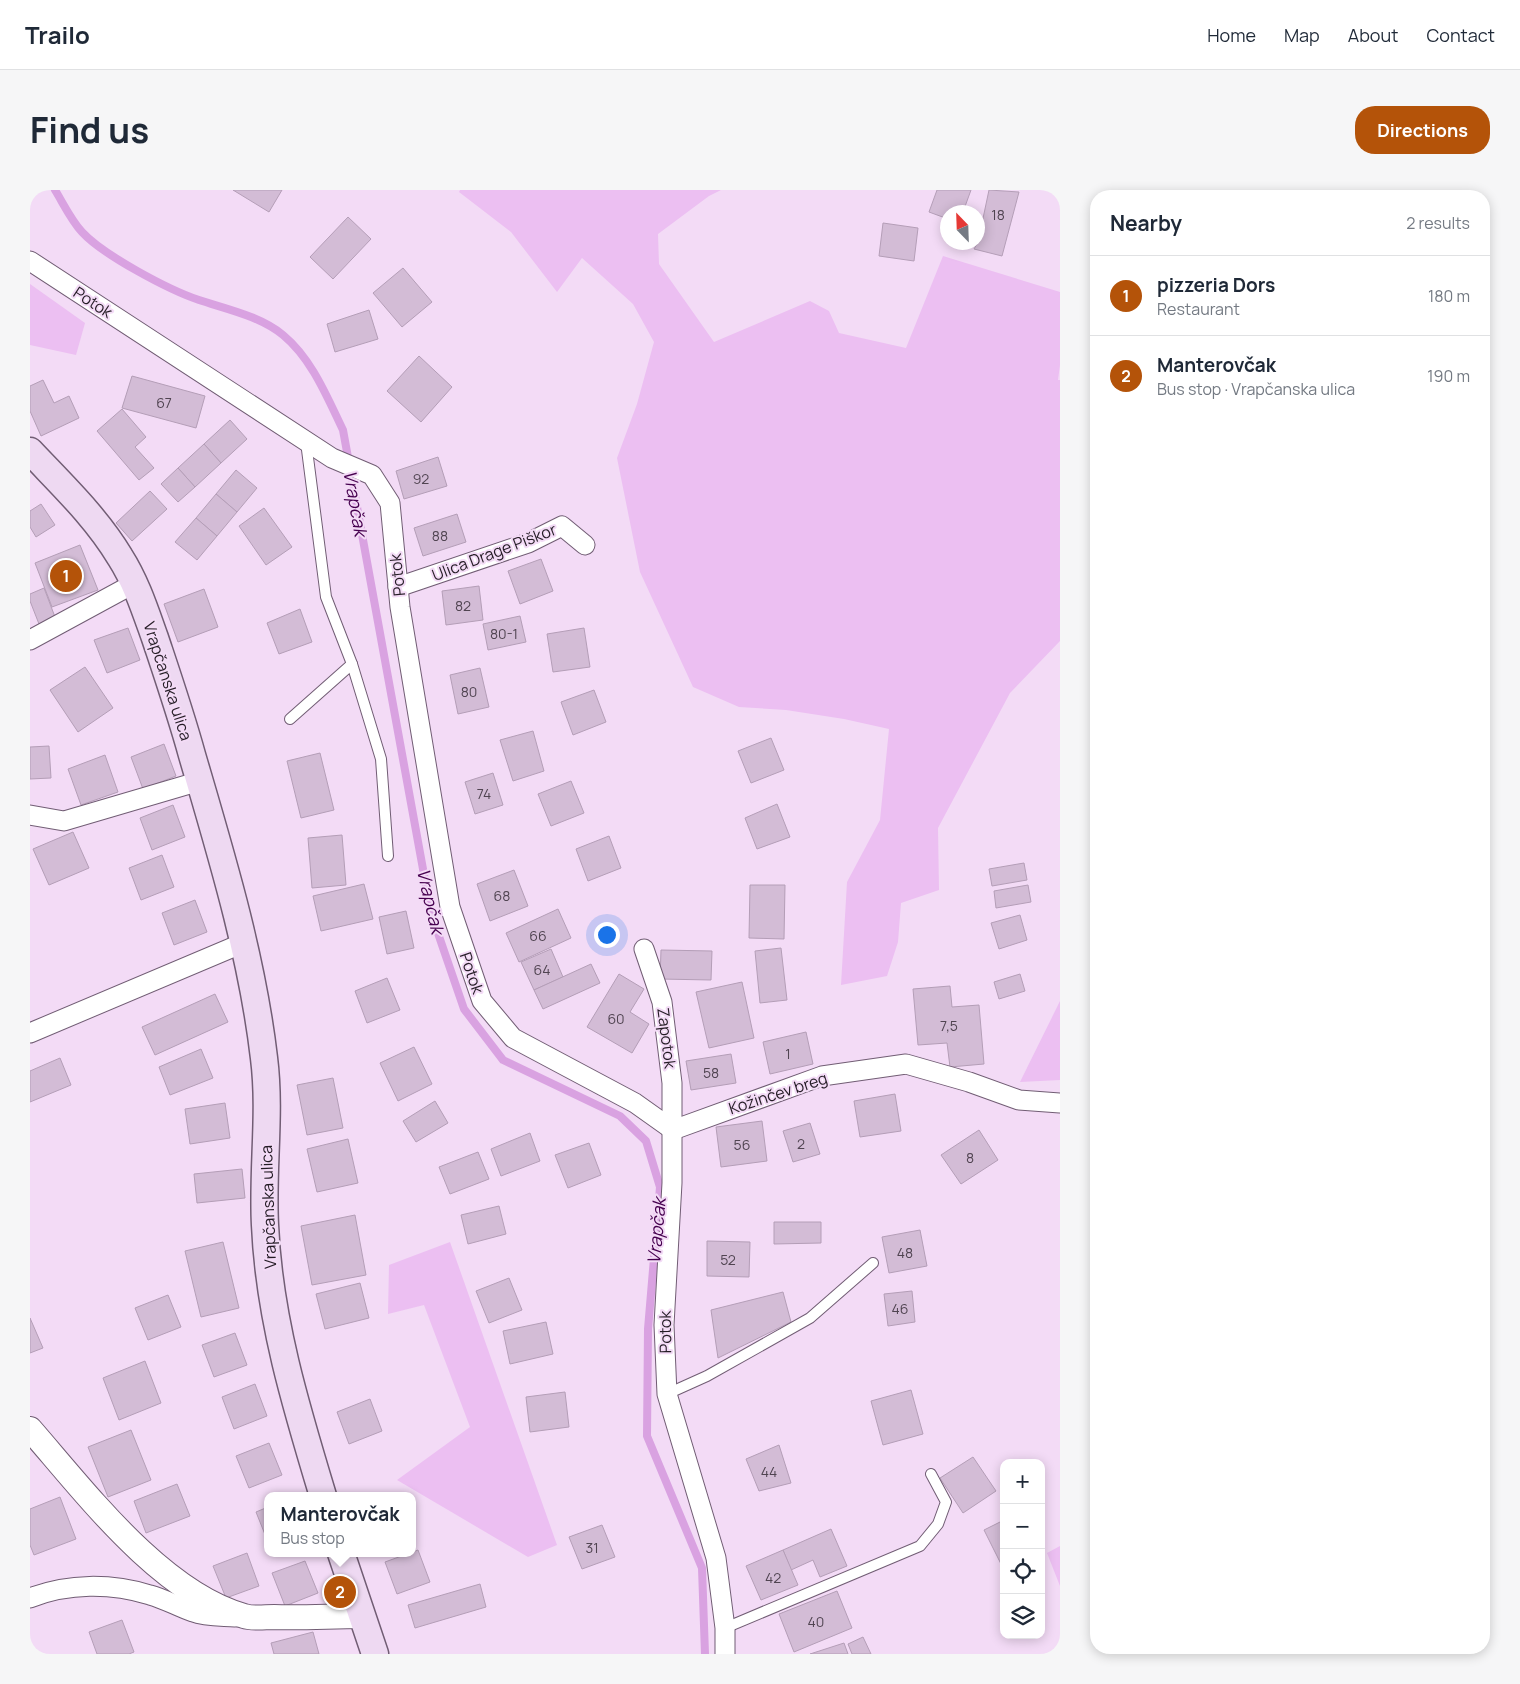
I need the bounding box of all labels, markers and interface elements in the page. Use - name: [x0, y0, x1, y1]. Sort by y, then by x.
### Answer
- text: Trailo: [25, 18, 90, 51]
- text: Home: [1207, 23, 1256, 47]
- text: Map: [1284, 23, 1320, 47]
- text: About: [1348, 23, 1398, 47]
- text: Contact: [1426, 23, 1495, 47]
- text: Find us: [30, 106, 149, 154]
- button: Directions: [1355, 106, 1490, 154]
- north arrow: [940, 205, 985, 250]
- house number: 18: [991, 205, 1005, 224]
- text: Nearby: [1110, 209, 1182, 237]
- text: 2 results: [1406, 212, 1470, 234]
- text: pizzeria Dors: [1157, 272, 1275, 298]
- street label: Potok: [69, 281, 118, 323]
- text: 1: [1122, 285, 1130, 307]
- text: 180 m: [1428, 285, 1470, 307]
- text: Restaurant: [1157, 298, 1240, 320]
- text: Manterovčak: [1157, 352, 1276, 378]
- text: 2: [1121, 365, 1131, 387]
- text: 190 m: [1427, 365, 1470, 387]
- text: Bus stop · Vrapčanska ulica: [1157, 378, 1355, 400]
- house number: 67: [156, 393, 172, 412]
- water label: Vrapčak: [338, 468, 374, 541]
- house number: 92: [413, 469, 429, 488]
- street label: Ulica Drage Piškor: [429, 518, 560, 586]
- house number: 88: [432, 526, 448, 545]
- street label: Potok: [384, 552, 410, 597]
- pin: 1: [50, 557, 82, 595]
- house number: 82: [455, 596, 471, 615]
- street label: Vrapčanska ulica: [138, 619, 198, 743]
- house number: 80-1: [490, 624, 518, 643]
- house number: 80: [461, 682, 477, 701]
- house number: 74: [477, 784, 491, 803]
- water label: Vrapčak: [412, 866, 451, 939]
- house number: 68: [494, 886, 510, 905]
- your location: [594, 922, 620, 948]
- house number: 66: [529, 926, 547, 945]
- street label: Potok: [455, 949, 490, 998]
- house number: 64: [534, 960, 550, 979]
- street label: Zapotok: [652, 1006, 682, 1071]
- house number: 60: [607, 1009, 625, 1028]
- house number: 7,5: [940, 1016, 958, 1035]
- house number: 1: [785, 1044, 791, 1063]
- house number: 58: [703, 1063, 719, 1082]
- street label: Kožinčev breg: [726, 1067, 830, 1119]
- house number: 2: [797, 1134, 805, 1153]
- house number: 56: [734, 1135, 750, 1154]
- street label: Vrapčanska ulica: [255, 1145, 281, 1269]
- house number: 8: [966, 1148, 974, 1167]
- water label: Vrapčak: [641, 1194, 671, 1265]
- house number: 48: [897, 1243, 913, 1262]
- house number: 52: [720, 1250, 736, 1269]
- house number: 46: [892, 1299, 908, 1318]
- street label: Potok: [654, 1309, 676, 1353]
- map controls: [1000, 1459, 1045, 1639]
- button: +: [1000, 1459, 1045, 1504]
- house number: 44: [761, 1462, 777, 1481]
- popup: [264, 1492, 416, 1557]
- text: Manterovčak: [280, 1501, 400, 1527]
- button: −: [1000, 1504, 1045, 1549]
- text: Bus stop: [280, 1527, 345, 1549]
- house number: 31: [585, 1538, 599, 1557]
- button: locate: [1000, 1549, 1045, 1594]
- house number: 42: [765, 1568, 781, 1587]
- pin: 2: [324, 1573, 356, 1611]
- button: layers: [1000, 1594, 1045, 1639]
- house number: 40: [808, 1612, 824, 1631]

